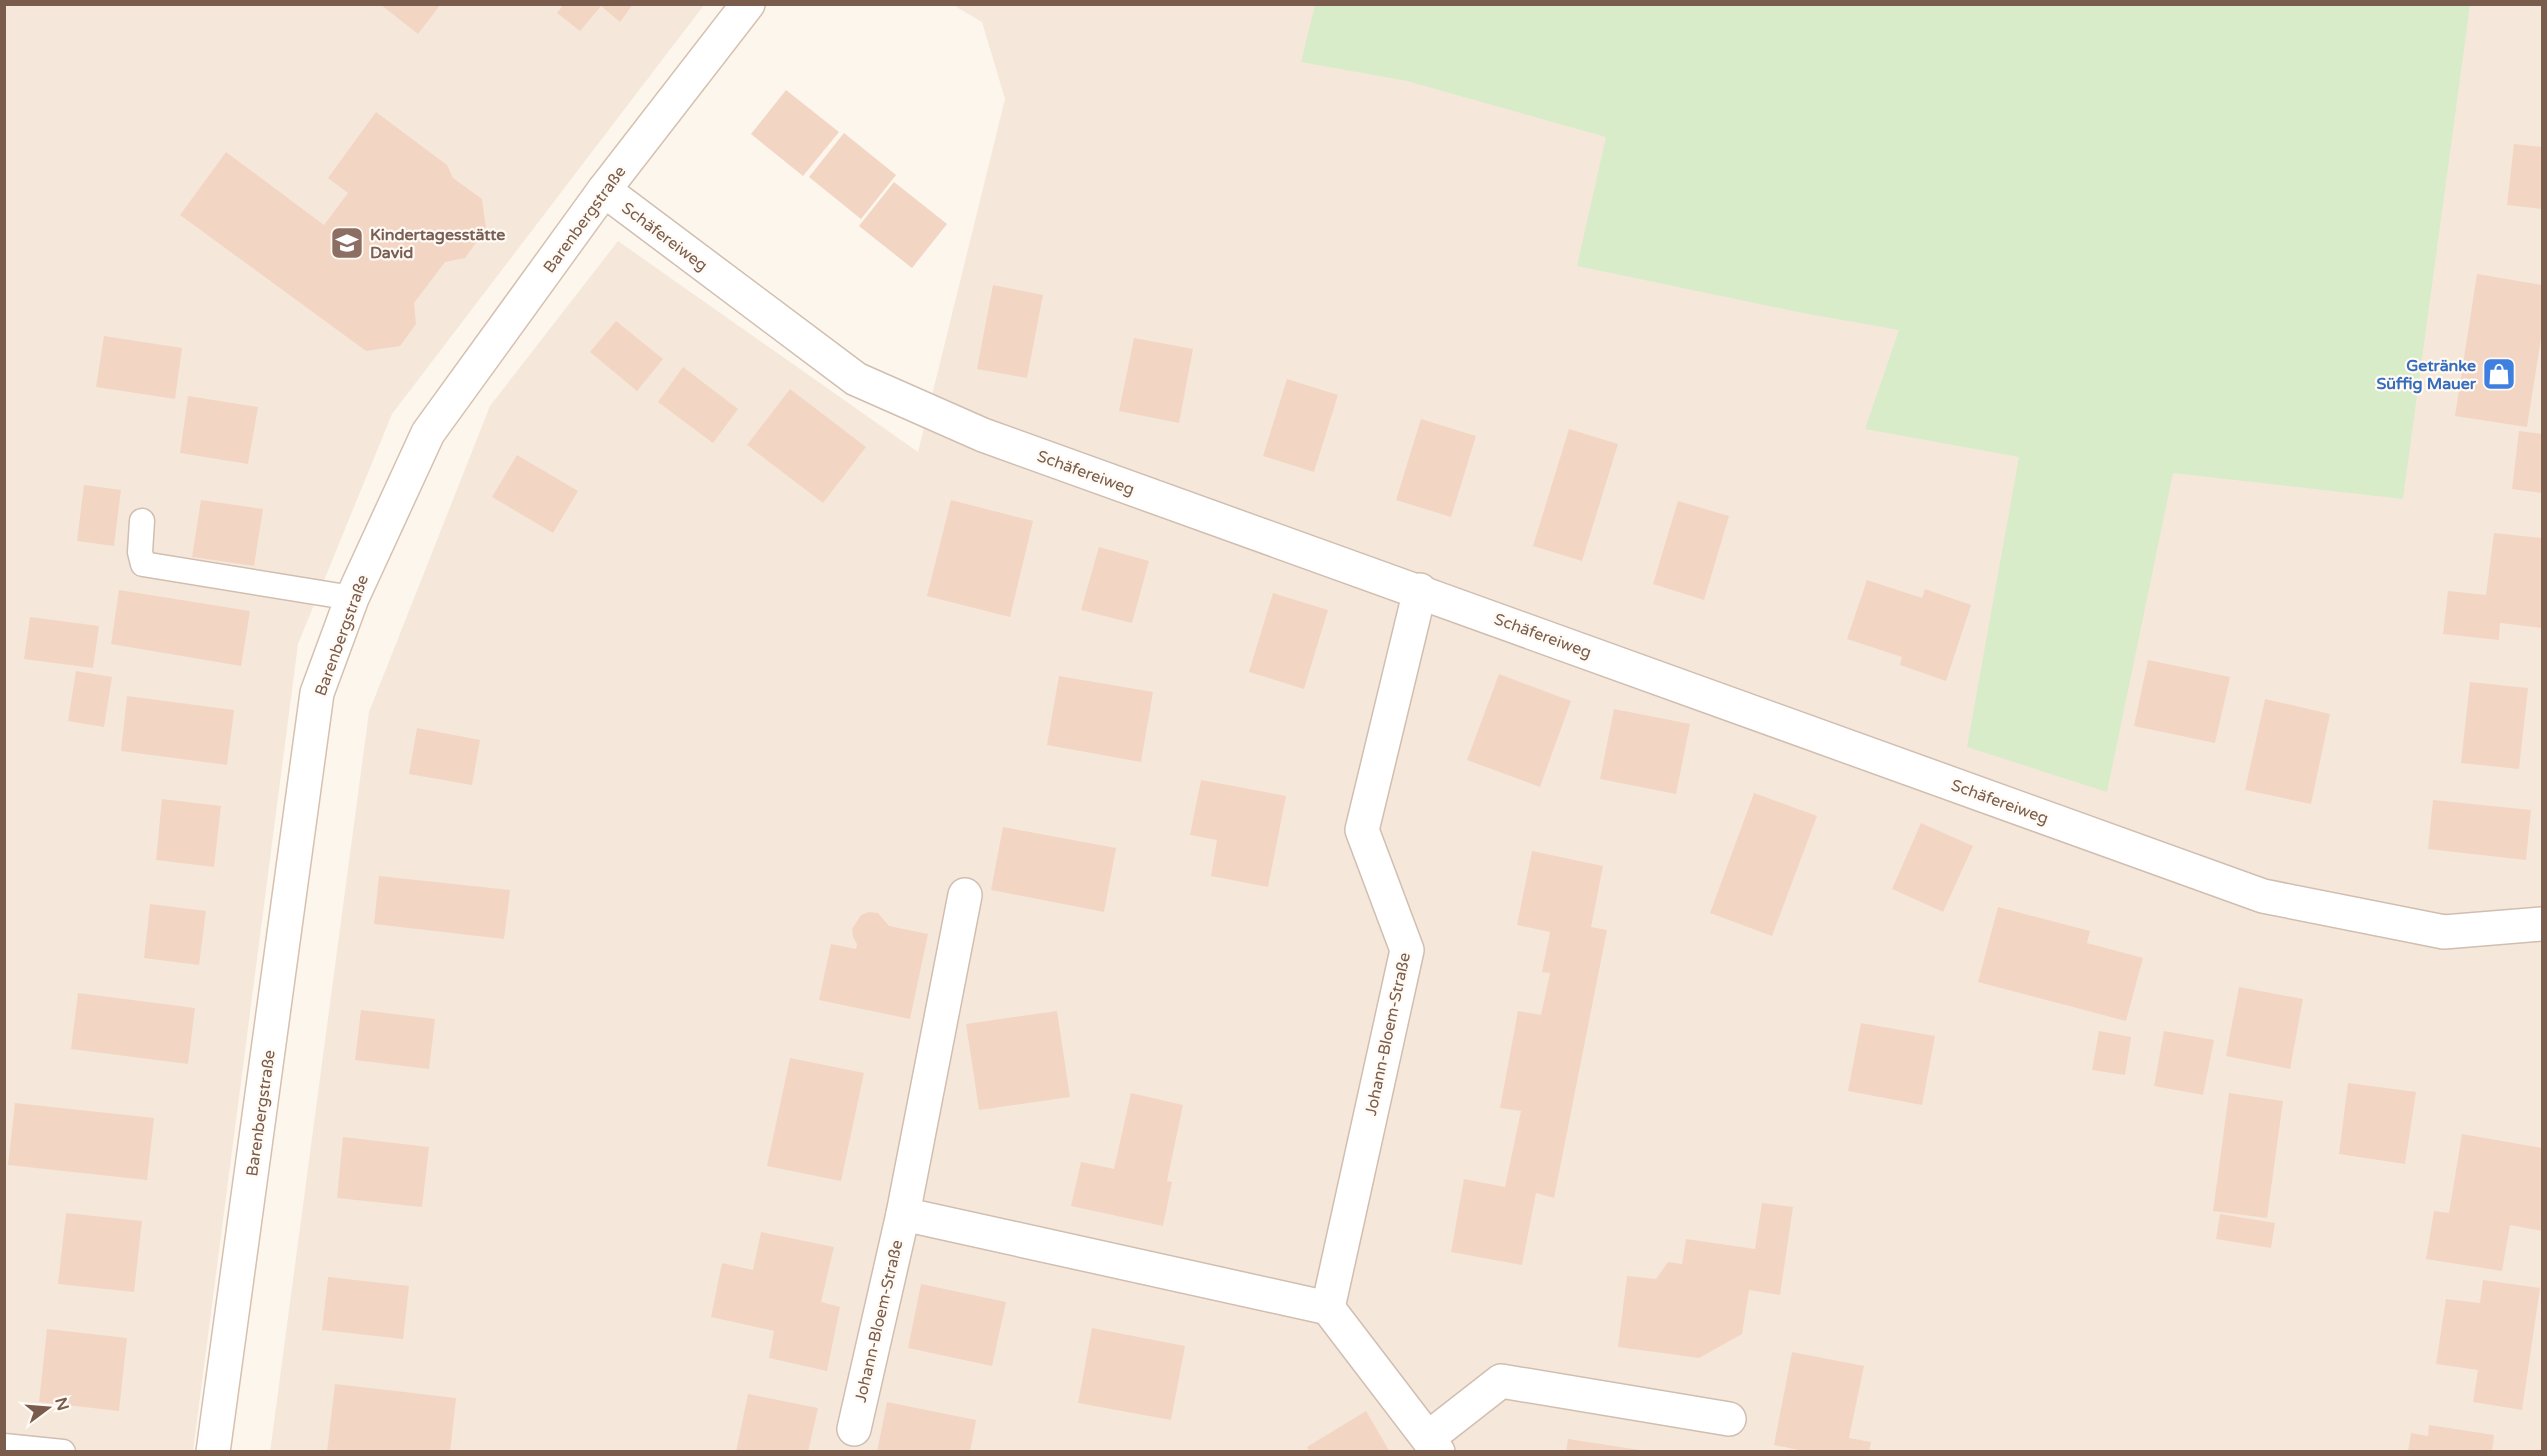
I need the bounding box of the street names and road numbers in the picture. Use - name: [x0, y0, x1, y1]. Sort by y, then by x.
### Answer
- street label: Barenbergstraße: [539, 162, 630, 277]
- street label: Schäfereiweg: [618, 198, 711, 276]
- street label: Schäfereiweg: [1034, 446, 1137, 500]
- street label: Barenbergstraße: [311, 572, 373, 699]
- street label: Schäfereiweg: [1491, 609, 1594, 663]
- street label: Schäfereiweg: [1948, 775, 2051, 829]
- street label: Johann-Bloem-Straße: [1361, 951, 1415, 1118]
- street label: Barenbergstraße: [242, 1049, 280, 1178]
- street label: Johann-Bloem-Straße: [851, 1238, 907, 1404]

